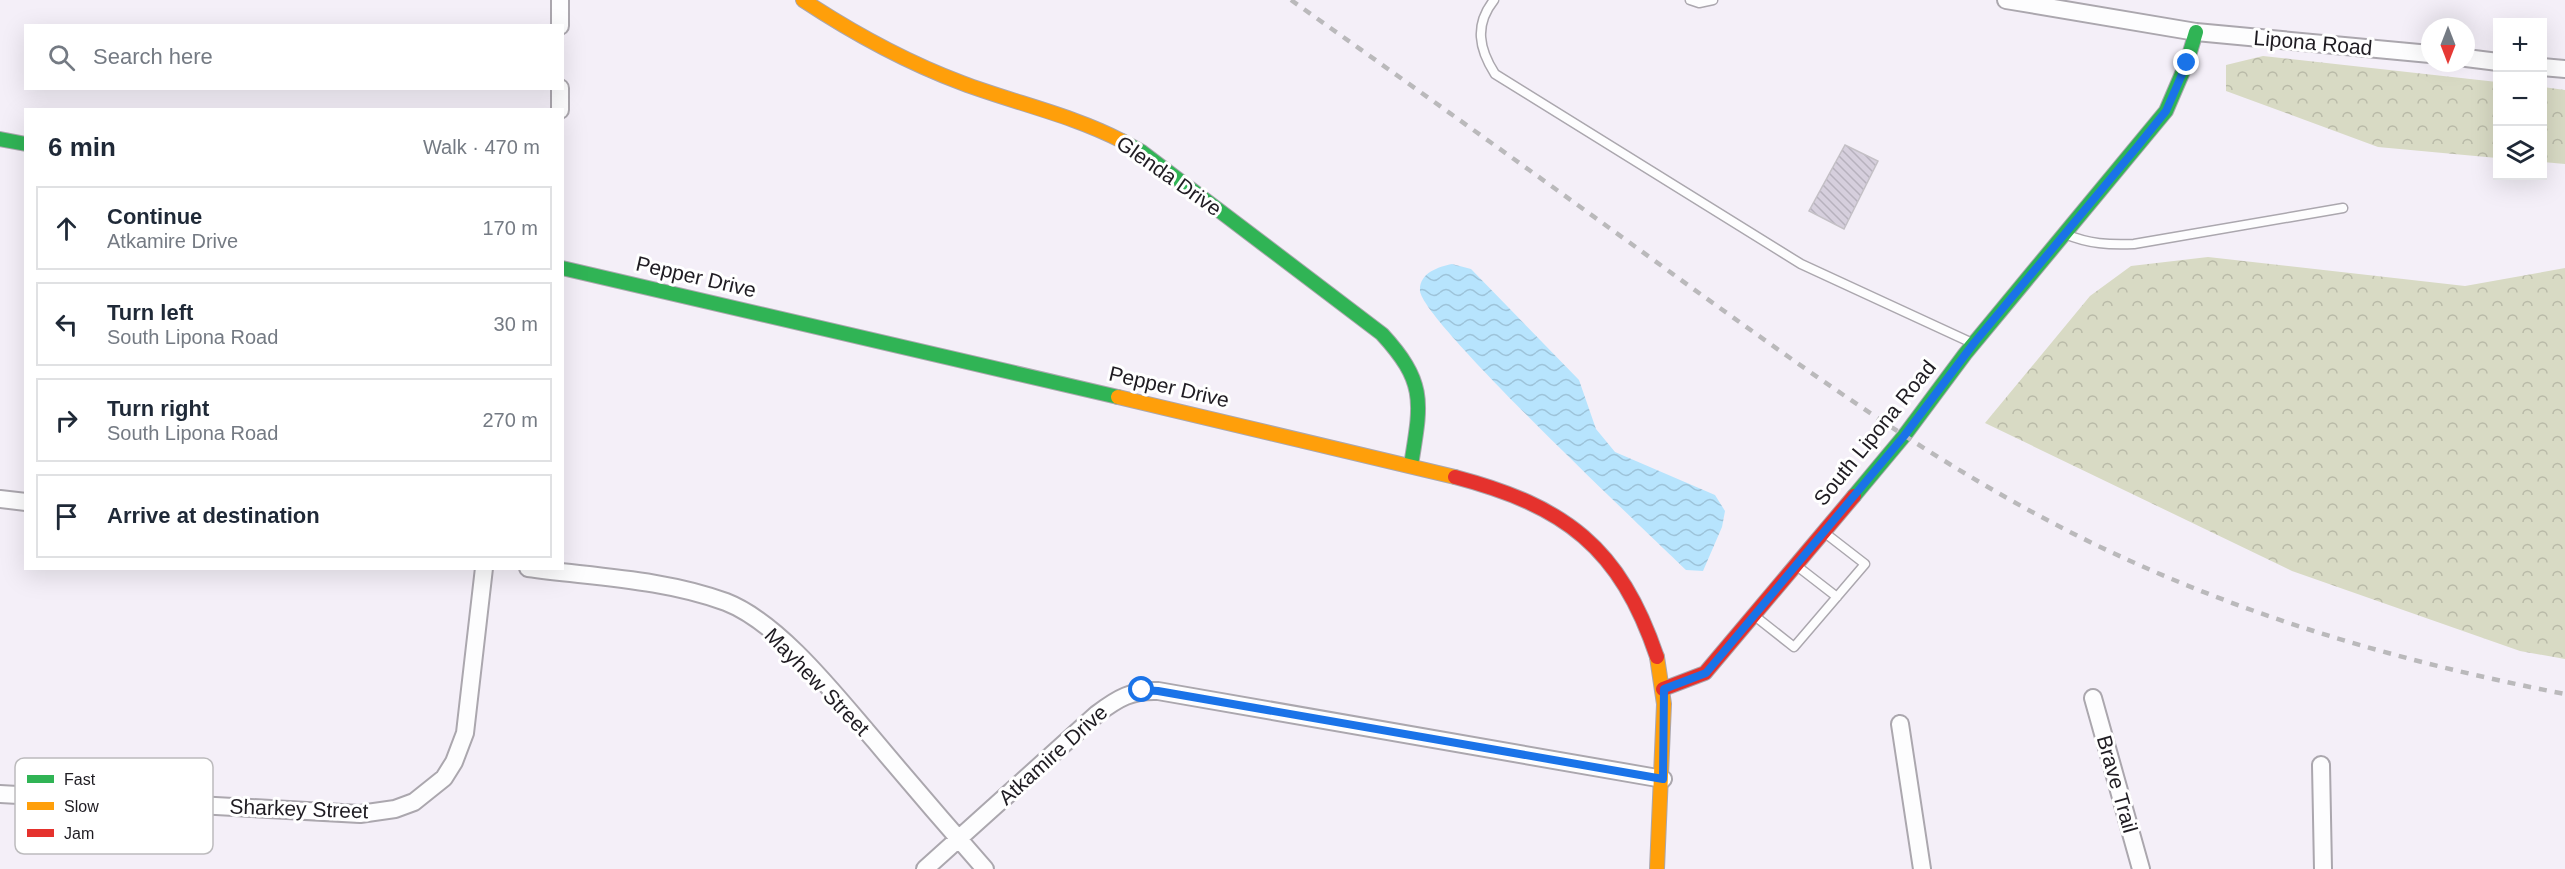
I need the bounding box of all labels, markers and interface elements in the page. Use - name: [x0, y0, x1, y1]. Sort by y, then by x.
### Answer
- north arrow: [2421, 18, 2475, 72]
- map controls: [2493, 18, 2547, 180]
- button: +: [2493, 18, 2547, 72]
- search box: [24, 24, 564, 90]
- street label: Lipona Road: [2253, 26, 2373, 59]
- icon: search: [45, 41, 78, 74]
- text: Search here: [93, 44, 213, 69]
- route end: [2173, 49, 2199, 75]
- button: −: [2493, 72, 2547, 126]
- button: layers: [2493, 126, 2547, 180]
- street label: Glenda Drive: [1112, 131, 1226, 220]
- text: 6 min: [48, 132, 116, 162]
- text: Walk · 470 m: [423, 136, 540, 158]
- text: Continue: [107, 204, 202, 229]
- icon: ahead: [50, 212, 83, 245]
- text: 170 m: [482, 217, 538, 239]
- text: Atkamire Drive: [107, 230, 238, 252]
- street label: Pepper Drive: [634, 252, 758, 302]
- text: Turn left: [107, 300, 193, 325]
- icon: left: [50, 308, 83, 341]
- text: 30 m: [494, 313, 538, 335]
- text: South Lipona Road: [107, 326, 278, 348]
- street label: South Lipona Road: [1809, 356, 1940, 510]
- street label: Pepper Drive: [1107, 362, 1231, 412]
- text: Turn right: [107, 396, 209, 421]
- icon: right: [50, 404, 83, 437]
- text: 270 m: [482, 409, 538, 431]
- text: South Lipona Road: [107, 422, 278, 444]
- icon: arrive: [50, 500, 83, 533]
- text: Arrive at destination: [107, 503, 320, 528]
- street label: Mayhew Street: [760, 623, 874, 740]
- route start: [1128, 676, 1154, 702]
- street label: Atkamire Drive: [994, 700, 1112, 809]
- street label: Brave Trail: [2093, 732, 2142, 835]
- legend: [15, 758, 213, 854]
- text: Fast: [64, 771, 96, 788]
- street label: Sharkey Street: [229, 795, 369, 822]
- text: Slow: [64, 798, 99, 815]
- text: Jam: [64, 825, 94, 842]

